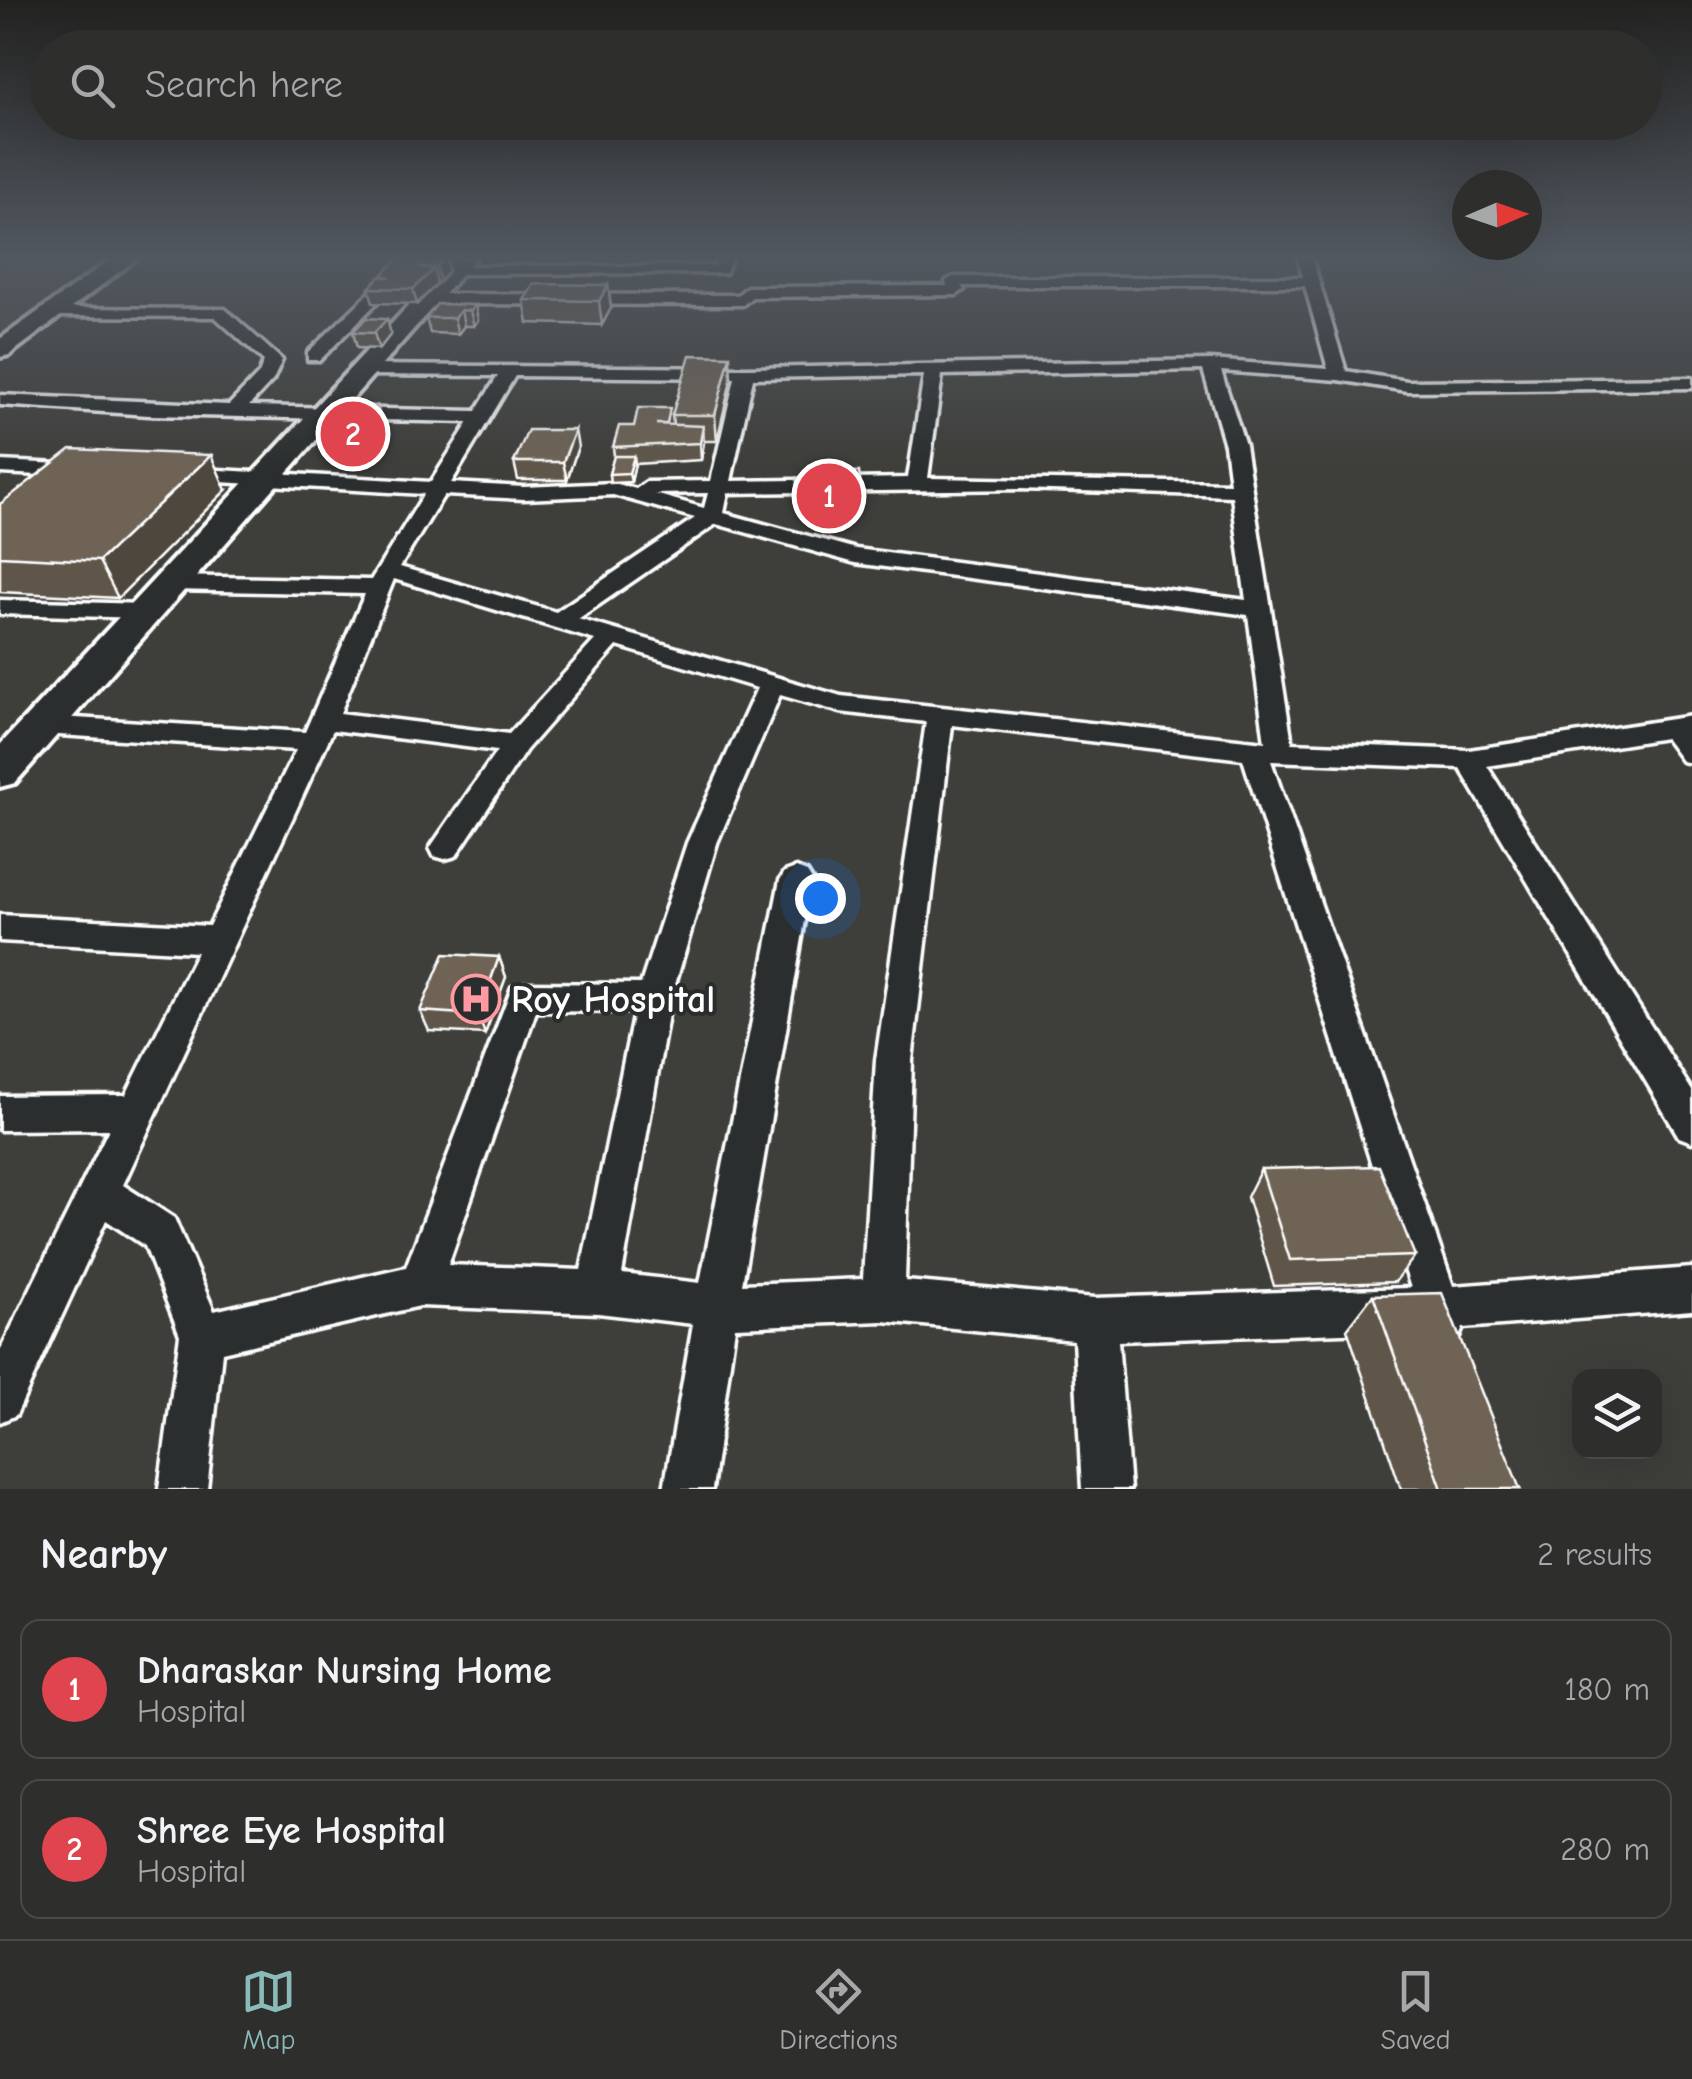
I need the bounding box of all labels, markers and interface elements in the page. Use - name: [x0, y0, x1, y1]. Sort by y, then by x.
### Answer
- search box: [30, 30, 1662, 140]
- icon: search: [65, 58, 120, 113]
- text: Search here: [145, 63, 343, 107]
- north arrow: [1452, 170, 1542, 260]
- pin: 2: [320, 396, 386, 472]
- pin: 1: [796, 458, 862, 534]
- your location: [795, 873, 846, 924]
- hospital icon: Roy Hospital: [450, 973, 502, 1025]
- place label: Roy Hospital: [511, 978, 715, 1022]
- map controls: [1572, 1369, 1662, 1459]
- button: layers: [1572, 1369, 1662, 1459]
- text: Nearby: [40, 1530, 167, 1579]
- text: 2 results: [1537, 1536, 1652, 1573]
- text: Dharaskar Nursing Home: [137, 1649, 552, 1693]
- text: 1: [68, 1671, 81, 1708]
- text: 180 m: [1564, 1671, 1650, 1708]
- text: Hospital: [137, 1693, 246, 1730]
- text: Shree Eye Hospital: [137, 1809, 446, 1853]
- text: 2: [67, 1831, 82, 1868]
- text: 280 m: [1560, 1831, 1650, 1868]
- text: Hospital: [137, 1853, 246, 1890]
- tab: Map: [241, 1964, 296, 2056]
- tab: Directions: [779, 1964, 898, 2056]
- tab: Saved: [1381, 1964, 1451, 2056]

